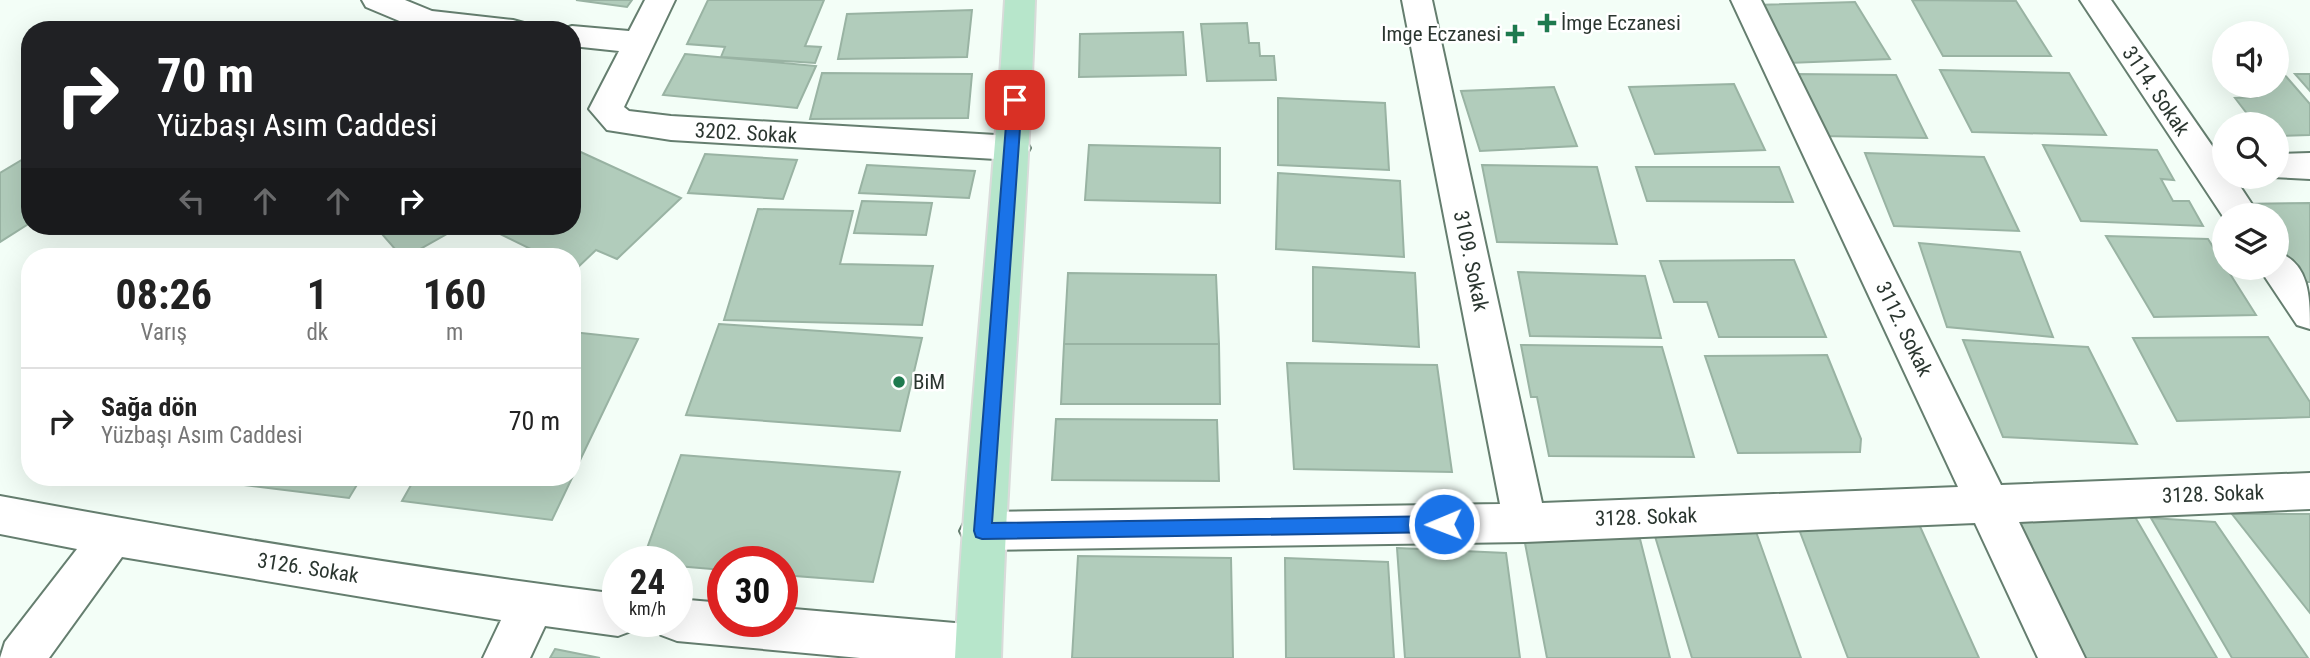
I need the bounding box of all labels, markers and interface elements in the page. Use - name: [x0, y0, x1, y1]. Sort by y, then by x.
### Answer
- place label: İmge Eczanesi: [1561, 11, 1681, 35]
- marker: İmge Eczanesi: [1539, 15, 1555, 31]
- map controls: [2212, 21, 2289, 280]
- button: sound: [2212, 21, 2289, 98]
- place label: Imge Eczanesi: [1381, 22, 1501, 46]
- marker: Imge Eczanesi: [1507, 26, 1523, 42]
- street label: 3114. Sokak: [2117, 42, 2195, 141]
- text: 70 m: [157, 47, 254, 104]
- icon: right: [42, 49, 133, 140]
- pin: [985, 70, 1045, 130]
- icon: arrive: [996, 81, 1034, 119]
- text: Yüzbaşı Asım Caddesi: [157, 106, 437, 144]
- button: search: [2212, 112, 2289, 189]
- street label: 3202. Sokak: [694, 118, 798, 148]
- icon: left: [173, 182, 211, 220]
- icon: ahead: [246, 182, 284, 220]
- icon: ahead: [319, 182, 357, 220]
- icon: right: [392, 182, 430, 220]
- button: layers: [2212, 203, 2289, 280]
- street label: 3109. Sokak: [1449, 208, 1493, 314]
- text: 08:26: [116, 270, 212, 319]
- text: 1: [307, 270, 328, 319]
- text: 160: [423, 270, 486, 319]
- street label: 3112. Sokak: [1871, 278, 1937, 381]
- text: Varış: [141, 319, 187, 346]
- text: dk: [306, 319, 328, 346]
- text: m: [446, 319, 463, 346]
- place label: BiM: [913, 370, 945, 394]
- marker: BiM: [891, 374, 907, 390]
- text: Sağa dön: [101, 392, 197, 422]
- icon: right: [42, 402, 80, 440]
- text: 70 m: [509, 406, 560, 436]
- text: Yüzbaşı Asım Caddesi: [101, 422, 303, 449]
- street label: 3128. Sokak: [2161, 480, 2265, 508]
- position arrow: [1407, 487, 1481, 561]
- street label: 3128. Sokak: [1594, 503, 1698, 531]
- speed limit sign: 30: [707, 546, 798, 637]
- street label: 3126. Sokak: [256, 548, 361, 588]
- text: 24: [630, 562, 665, 603]
- text: km/h: [629, 598, 666, 619]

